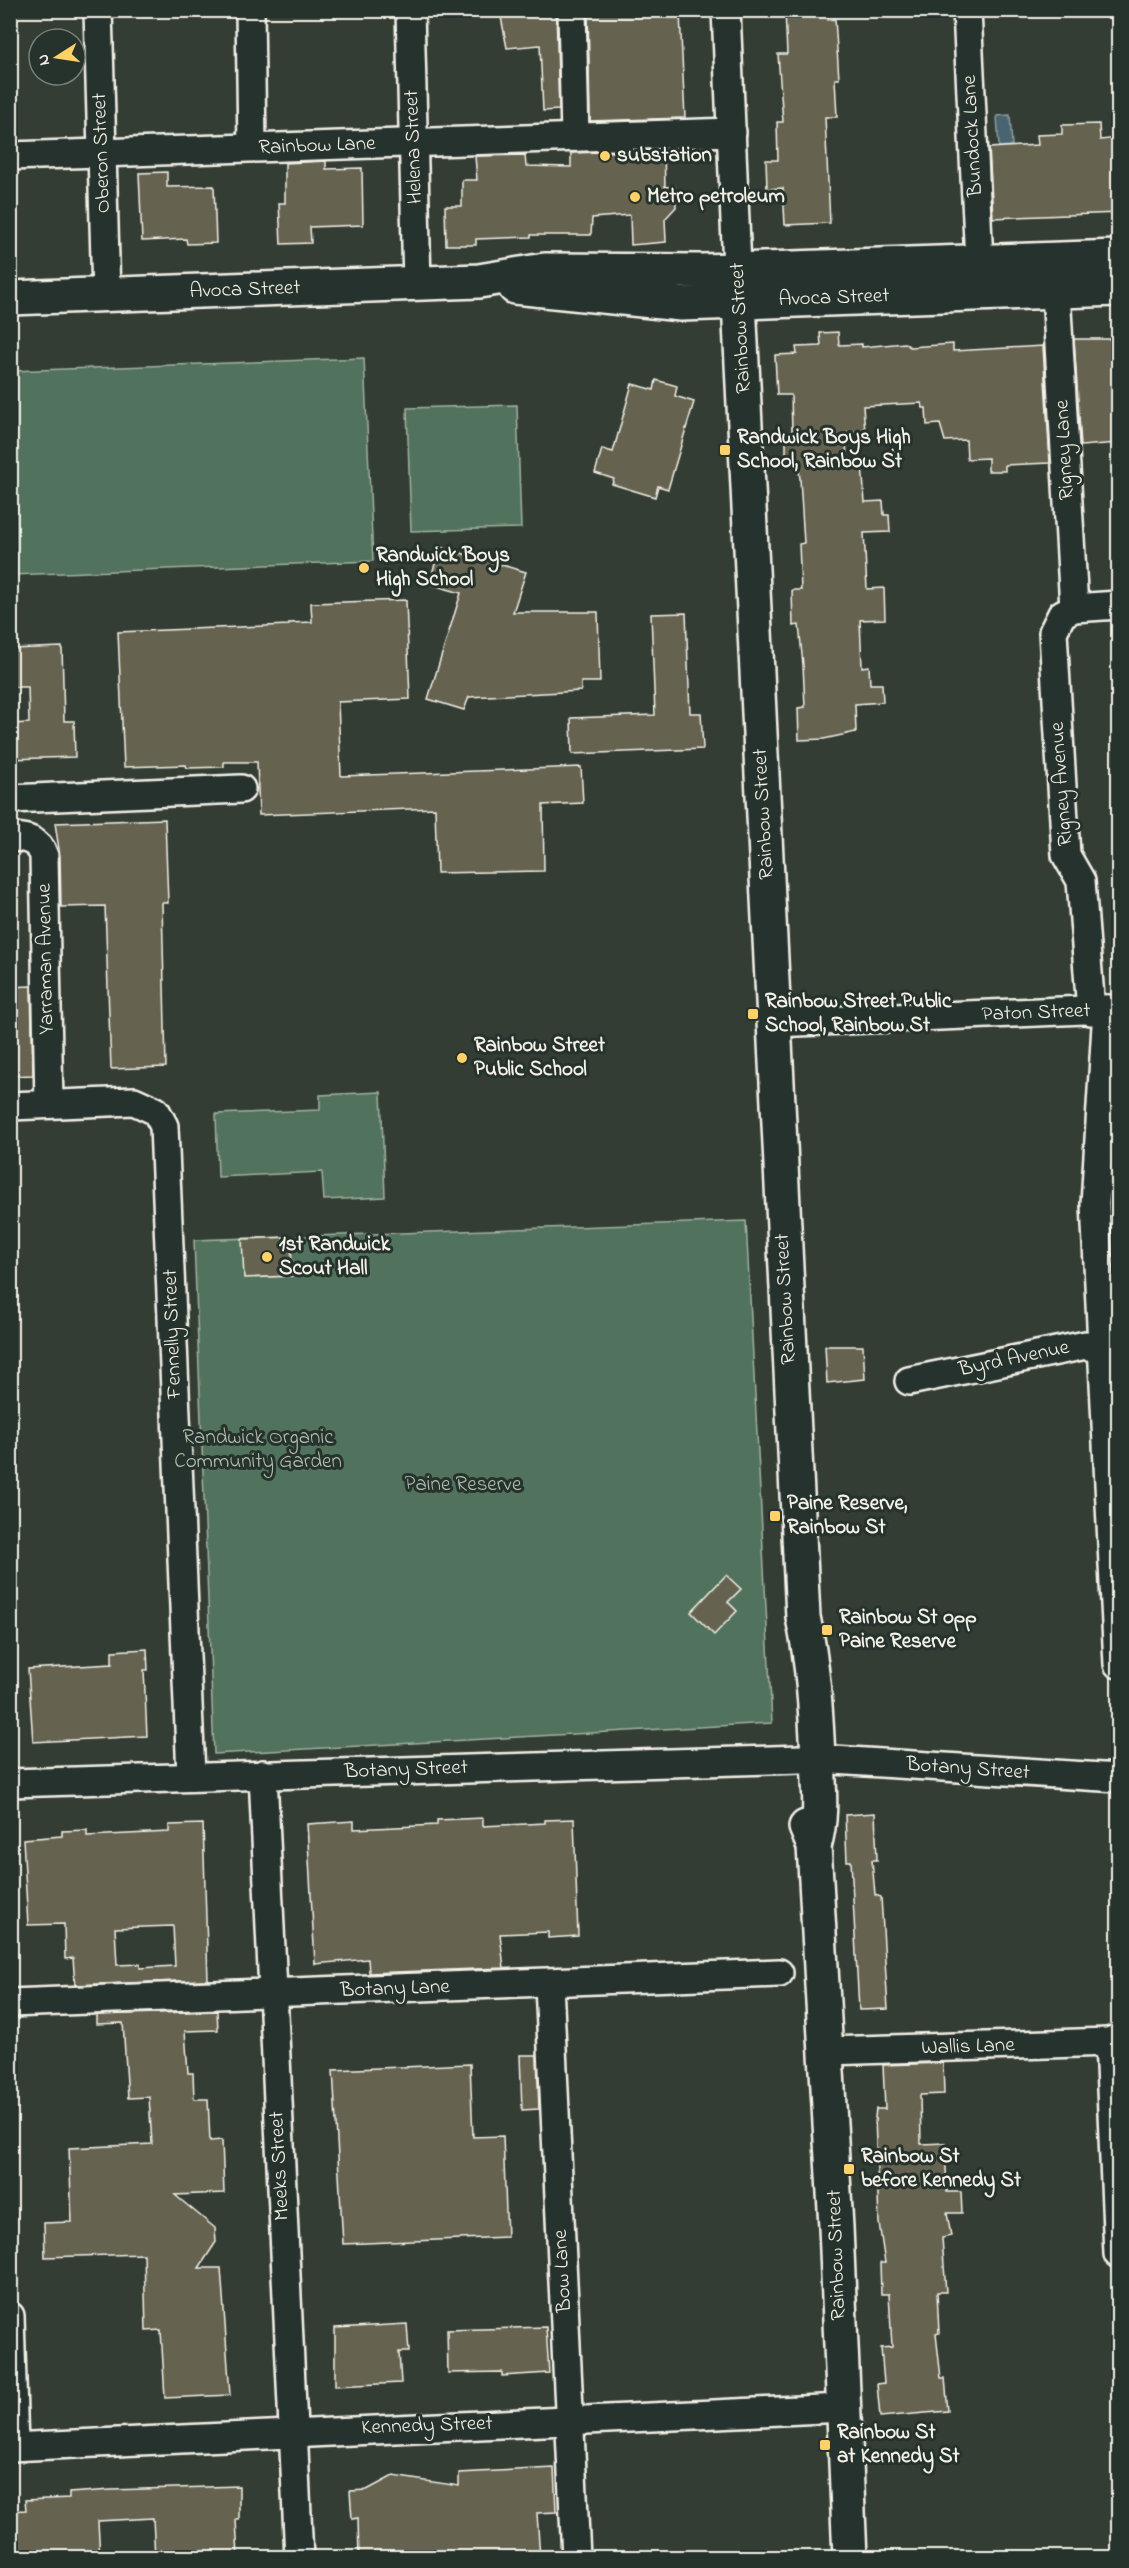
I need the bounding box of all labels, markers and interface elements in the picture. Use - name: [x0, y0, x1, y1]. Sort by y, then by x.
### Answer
- north arrow: [27, 27, 87, 87]
- text: N: [31, 52, 57, 67]
- street label: Bundock Lane: [955, 74, 991, 199]
- street label: Helena Street: [397, 89, 431, 205]
- street label: Oberon Street: [85, 92, 119, 214]
- street label: Rainbow Lane: [258, 129, 377, 163]
- place label: substation: [617, 141, 712, 171]
- marker: substation: [598, 149, 612, 163]
- place label: Metro petroleum: [647, 182, 785, 212]
- marker: Metro petroleum: [628, 190, 642, 204]
- street label: Rainbow Street: [723, 262, 759, 394]
- street label: Avoca Street: [189, 273, 301, 307]
- street label: Avoca Street: [778, 281, 890, 315]
- street label: Rigney Lane: [1047, 398, 1085, 501]
- place label: Randwick Boys High School, Rainbow St: [737, 423, 911, 477]
- marker: Randwick Boys High School, Rainbow St: [718, 443, 732, 457]
- place label: Randwick Boys High School: [376, 541, 510, 597]
- marker: Randwick Boys High School: [357, 561, 371, 575]
- street label: Rigney Avenue: [1043, 720, 1083, 847]
- street label: Rainbow Street: [746, 748, 782, 880]
- street label: Yarraman Avenue: [30, 882, 62, 1035]
- place label: Rainbow Street Public School, Rainbow St: [765, 987, 952, 1041]
- street label: Paton Street: [981, 996, 1091, 1030]
- marker: Rainbow Street Public School, Rainbow St: [746, 1007, 760, 1021]
- place label: Rainbow Street Public School: [474, 1031, 606, 1085]
- marker: Rainbow Street Public School: [455, 1051, 469, 1065]
- place label: 1st Randwick Scout Hall: [279, 1230, 391, 1284]
- street label: Rainbow Street: [768, 1233, 804, 1365]
- marker: 1st Randwick Scout Hall: [260, 1250, 274, 1264]
- street label: Fennelly Street: [156, 1268, 192, 1401]
- street label: Byrd Avenue: [955, 1333, 1073, 1387]
- park label: Randwick Organic Community Garden: [174, 1423, 342, 1479]
- park label: Paine Reserve: [405, 1470, 522, 1500]
- place label: Paine Reserve, Rainbow St: [787, 1489, 908, 1543]
- marker: Paine Reserve, Rainbow St: [768, 1509, 782, 1523]
- place label: Rainbow St opp Paine Reserve: [839, 1603, 977, 1657]
- marker: Rainbow St opp Paine Reserve: [820, 1623, 834, 1637]
- street label: Botany Street: [904, 1750, 1031, 1790]
- street label: Botany Street: [343, 1753, 468, 1789]
- street label: Botany Lane: [339, 1972, 451, 2008]
- street label: Wallis Lane: [921, 2030, 1016, 2064]
- street label: Meeks Street: [262, 2110, 298, 2222]
- place label: Rainbow St before Kennedy St: [861, 2142, 1022, 2198]
- marker: Rainbow St before Kennedy St: [842, 2162, 856, 2176]
- street label: Rainbow Street: [820, 2189, 854, 2321]
- street label: Bow Lane: [546, 2228, 580, 2314]
- street label: Kennedy Street: [361, 2409, 493, 2445]
- place label: Rainbow St at Kennedy St: [837, 2418, 961, 2474]
- marker: Rainbow St at Kennedy St: [818, 2438, 832, 2452]

